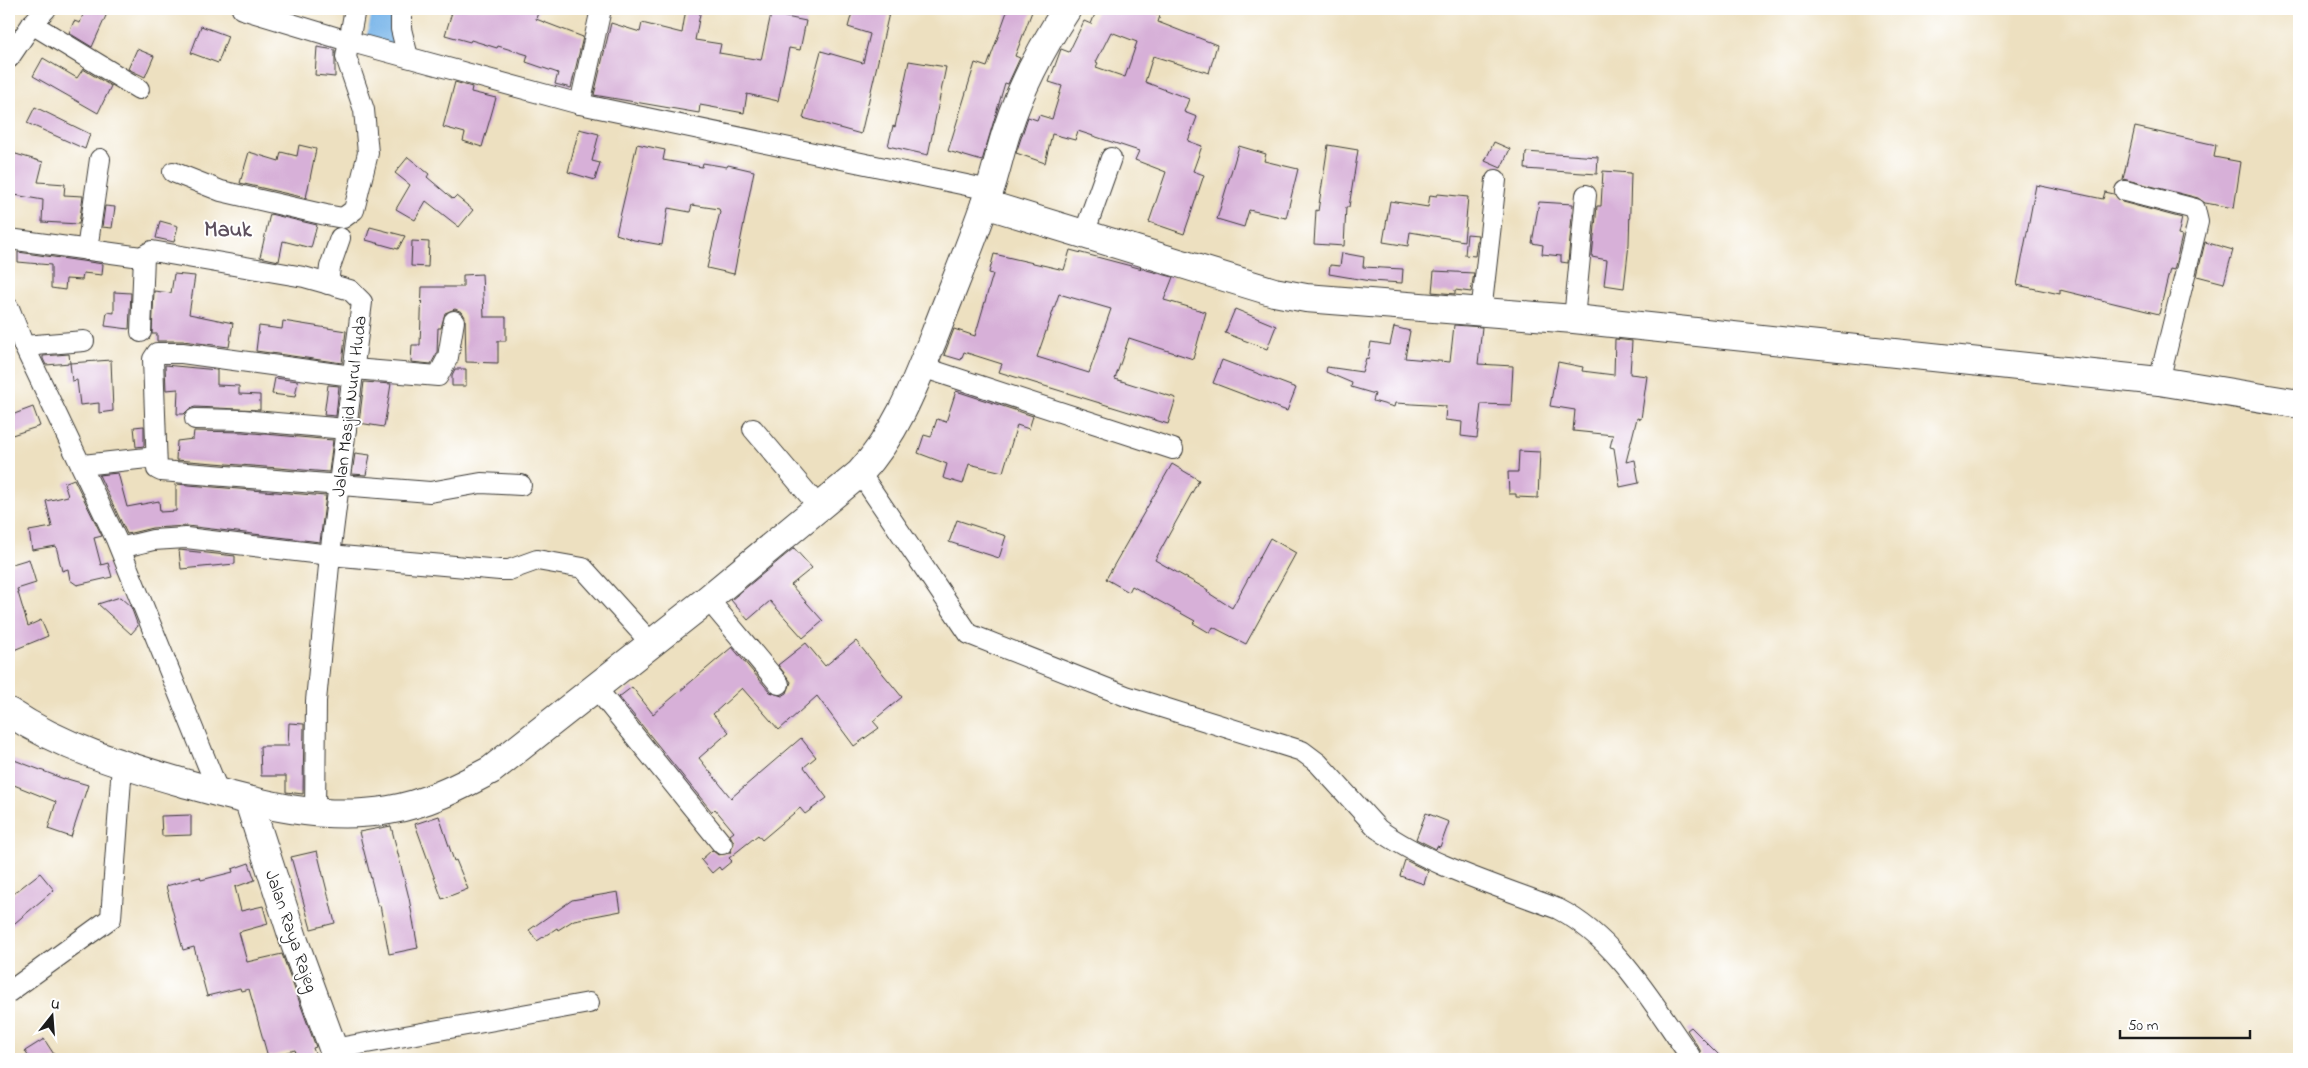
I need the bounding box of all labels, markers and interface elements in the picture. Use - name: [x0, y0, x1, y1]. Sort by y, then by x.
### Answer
- district label: Mauk: [204, 215, 253, 247]
- street label: Jalan Masjid Nurul Huda: [327, 314, 375, 498]
- street label: Jalan Raya Rajeg: [256, 867, 323, 997]
- north arrow: [28, 990, 78, 1040]
- text: U: [48, 994, 63, 1016]
- scale bar: [2120, 1008, 2250, 1040]
- text: 50 m: [2128, 1015, 2159, 1037]

